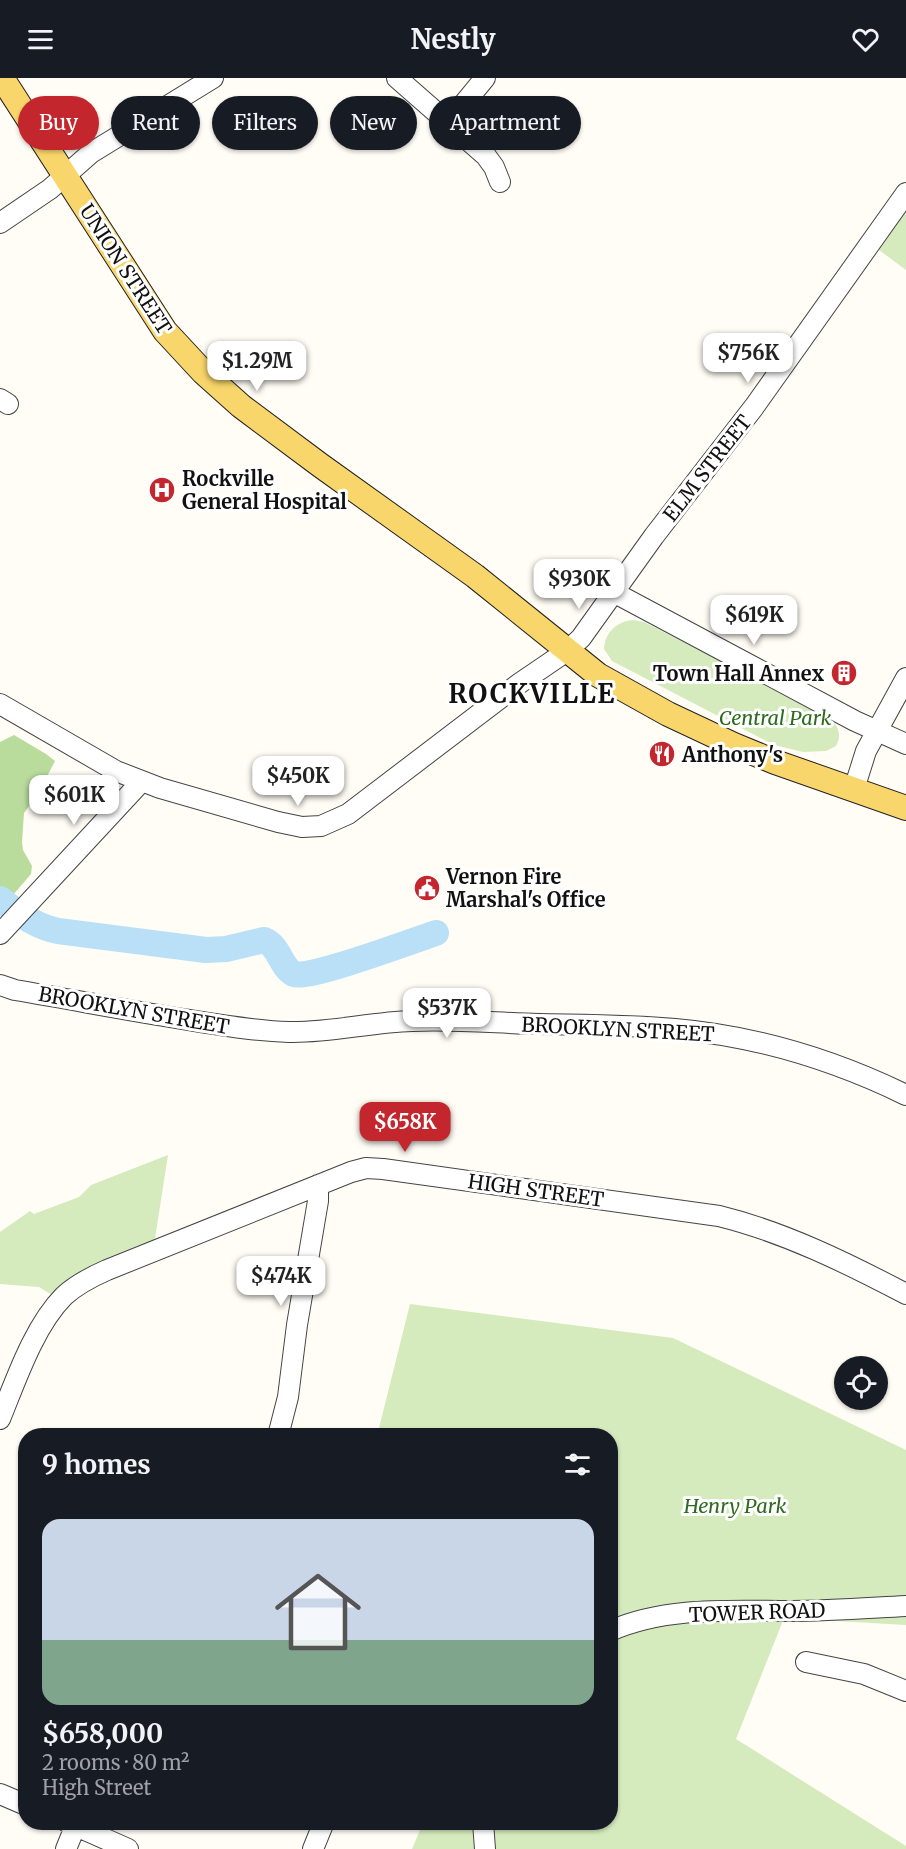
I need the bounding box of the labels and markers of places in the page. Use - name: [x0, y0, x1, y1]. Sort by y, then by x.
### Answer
- pin: $756K: [706, 333, 790, 384]
- pin: $1.29M: [208, 341, 306, 392]
- place label: Rockville General Hospital: [182, 466, 347, 514]
- hospital icon: Rockville General Hospital: [147, 475, 177, 505]
- pin: $930K: [537, 559, 621, 610]
- pin: $619K: [712, 595, 796, 646]
- building icon: Town Hall Annex: [829, 658, 859, 688]
- place label: Town Hall Annex: [653, 661, 825, 686]
- restaurant icon: Anthony's: [647, 739, 677, 769]
- place label: Anthony's: [681, 742, 783, 767]
- pin: $450K: [256, 756, 340, 807]
- pin: $601K: [32, 775, 116, 826]
- place label: Vernon Fire Marshal's Office: [445, 864, 606, 912]
- public building icon: Vernon Fire Marshal's Office: [412, 873, 442, 903]
- pin: $537K: [405, 988, 489, 1039]
- pin: $658K: [363, 1102, 447, 1153]
- pin: $474K: [239, 1256, 323, 1307]

